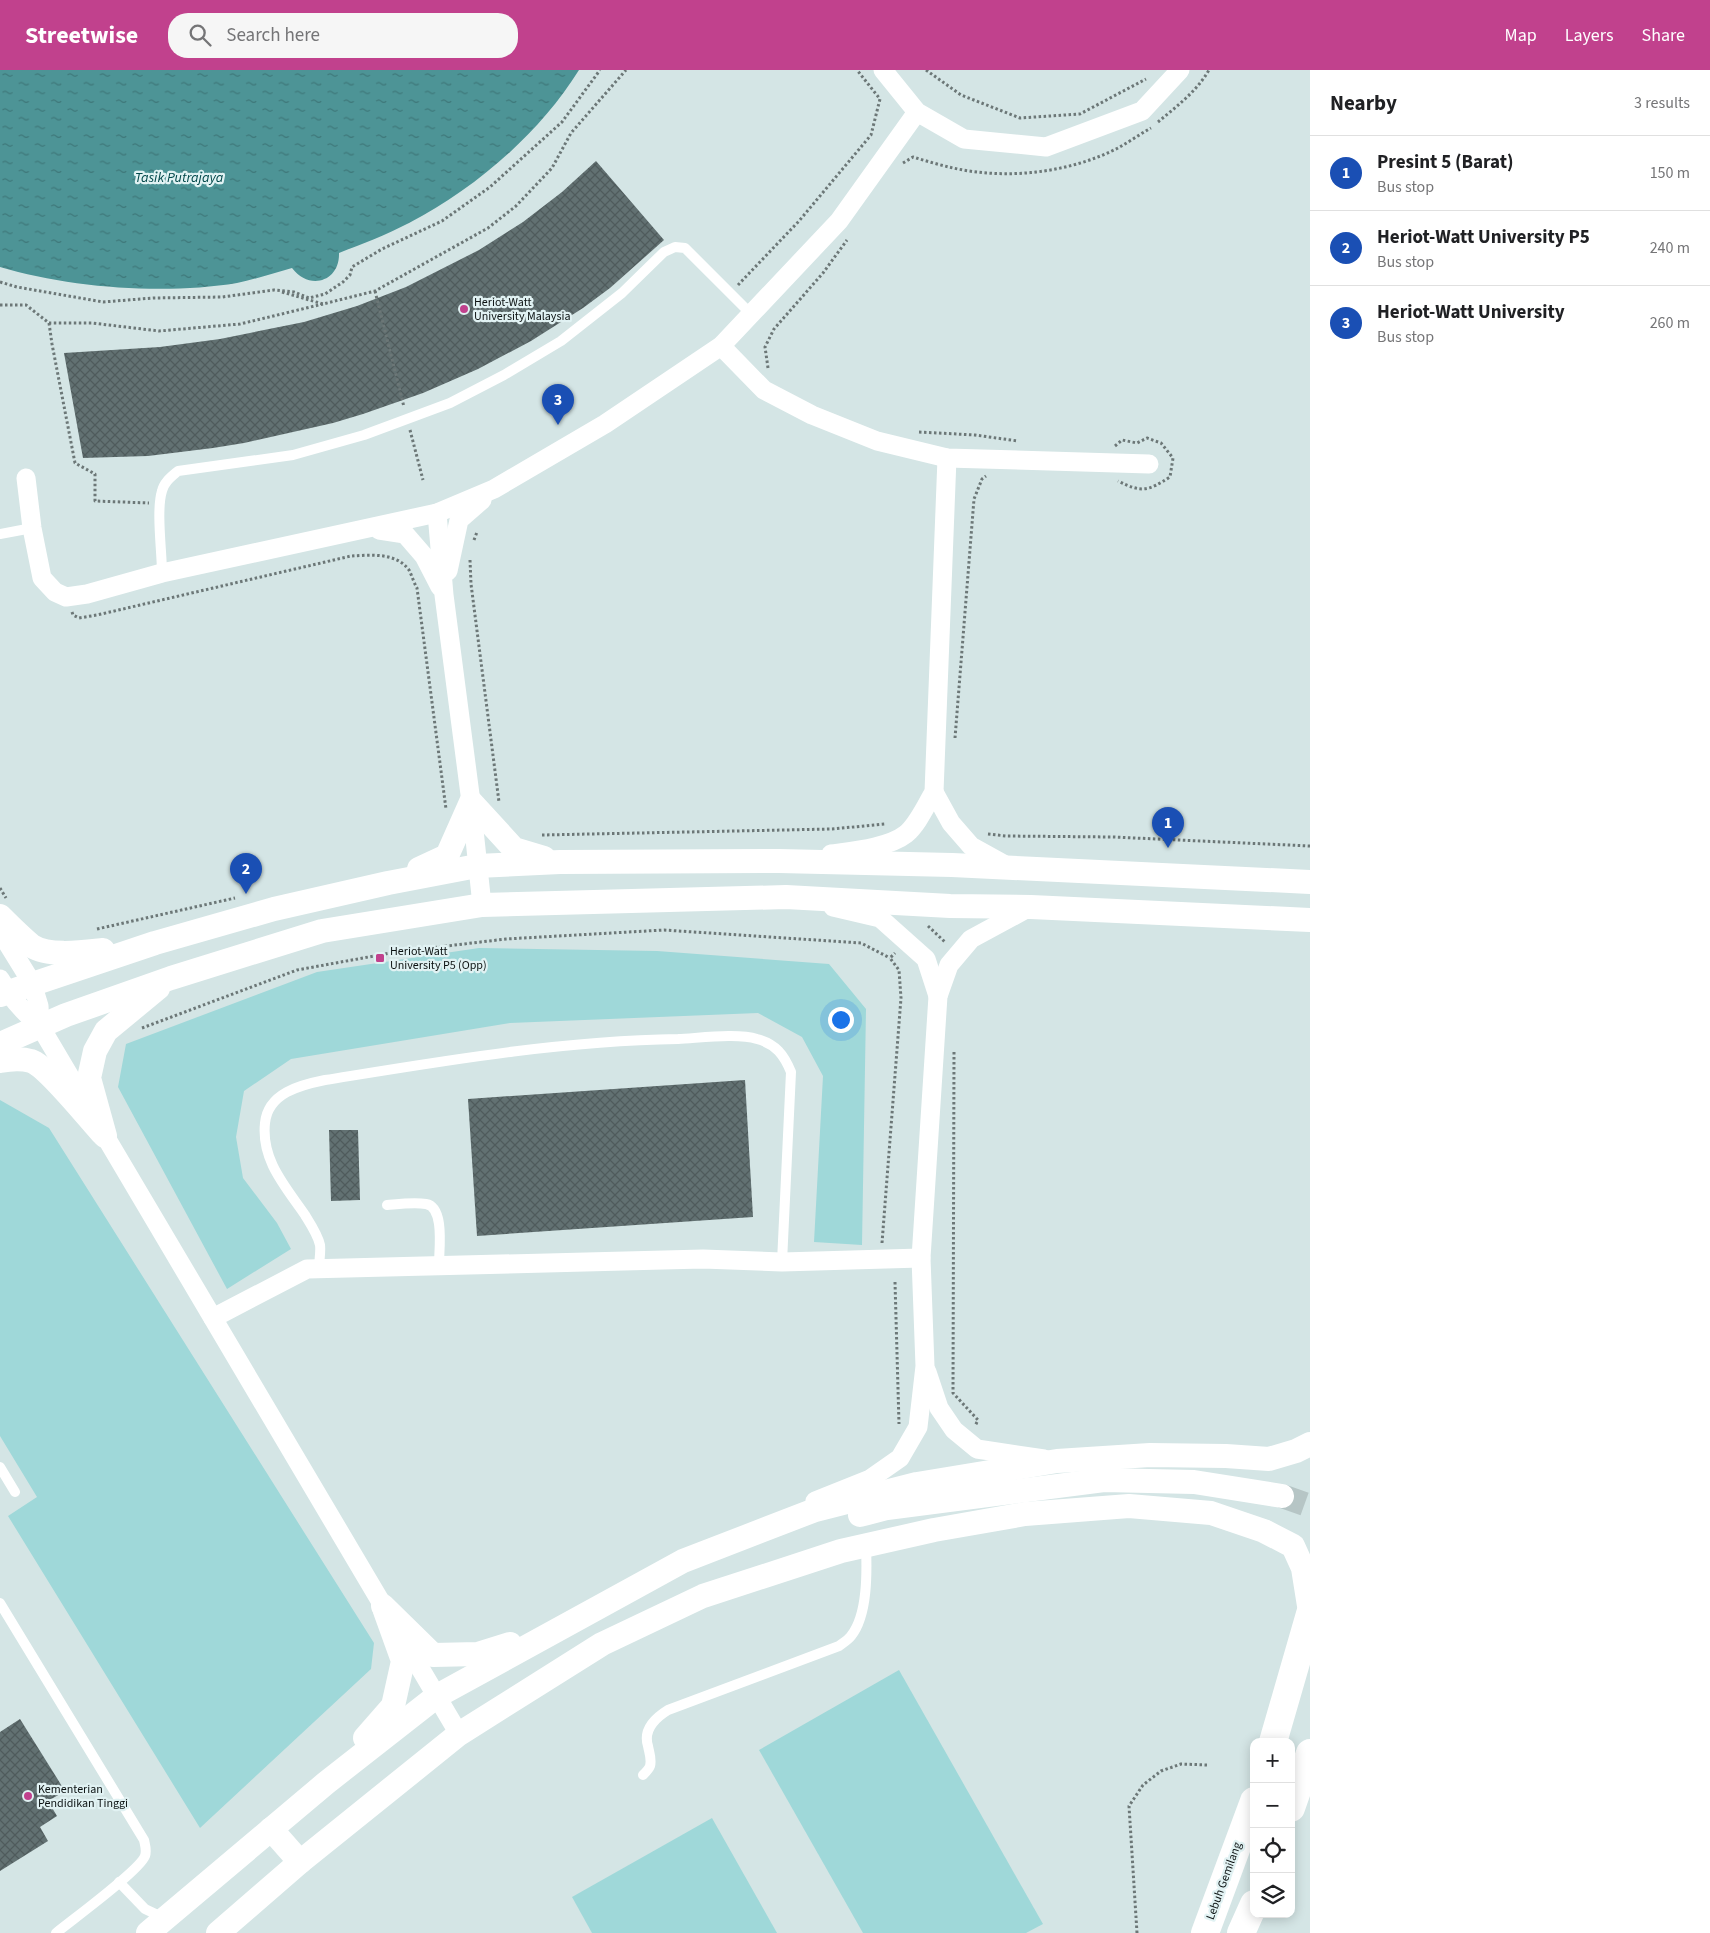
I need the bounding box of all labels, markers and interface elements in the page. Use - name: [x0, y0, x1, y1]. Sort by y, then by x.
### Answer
- search box: [168, 13, 518, 58]
- text: Streetwise: [25, 18, 138, 53]
- icon: search: [186, 21, 214, 49]
- text: Search here: [226, 22, 320, 49]
- text: Map: [1505, 23, 1537, 48]
- text: Layers: [1565, 23, 1614, 48]
- text: Share: [1642, 23, 1685, 48]
- text: Nearby: [1330, 88, 1397, 118]
- text: 3 results: [1634, 92, 1690, 114]
- text: Presint 5 (Barat): [1377, 149, 1514, 176]
- text: 1: [1342, 162, 1350, 184]
- text: 150 m: [1650, 162, 1690, 184]
- water label: Tasik Putrajaya: [135, 168, 224, 188]
- text: Bus stop: [1377, 176, 1434, 198]
- text: Heriot-Watt University P5: [1377, 224, 1590, 251]
- text: 2: [1342, 237, 1350, 259]
- text: 240 m: [1650, 237, 1690, 259]
- text: Bus stop: [1377, 251, 1434, 273]
- place label: Heriot-Watt University Malaysia: [474, 294, 570, 325]
- text: Heriot-Watt University: [1377, 299, 1565, 326]
- marker: Heriot-Watt University Malaysia: [458, 303, 470, 315]
- text: 3: [1342, 312, 1350, 334]
- text: 260 m: [1650, 312, 1690, 334]
- text: Bus stop: [1377, 326, 1434, 348]
- pin: 3: [542, 384, 574, 425]
- pin: 1: [1152, 807, 1184, 848]
- pin: 2: [230, 853, 262, 894]
- place label: Heriot-Watt University P5 (Opp): [390, 943, 487, 974]
- marker: Heriot-Watt University P5 (Opp): [374, 952, 386, 964]
- your location: [828, 1007, 854, 1033]
- map controls: [1250, 1738, 1295, 1918]
- button: +: [1250, 1738, 1295, 1783]
- place label: Kementerian Pendidikan Tinggi: [38, 1781, 128, 1812]
- button: −: [1250, 1783, 1295, 1828]
- marker: Kementerian Pendidikan Tinggi: [22, 1790, 34, 1802]
- button: locate: [1250, 1828, 1295, 1873]
- street label: Lebuh Gemilang: [1202, 1840, 1246, 1922]
- button: layers: [1250, 1873, 1295, 1918]

